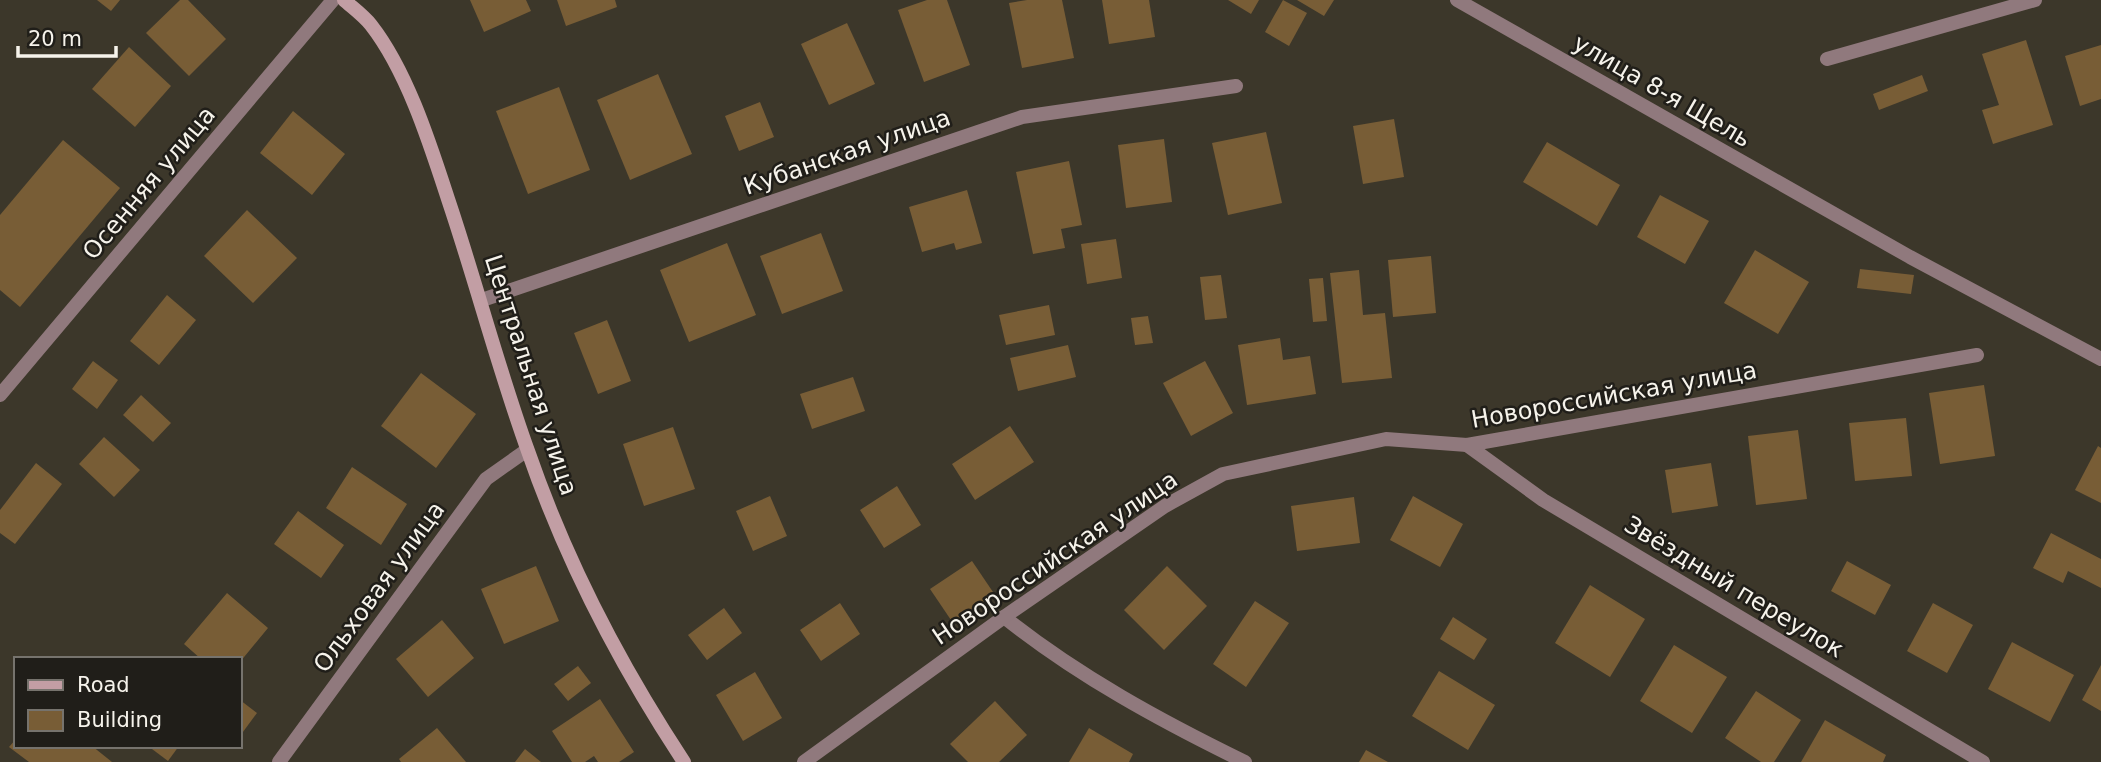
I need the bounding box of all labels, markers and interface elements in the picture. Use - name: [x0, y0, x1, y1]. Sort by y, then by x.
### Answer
- scale bar: [18, 14, 116, 58]
- text: 20 m: [28, 27, 82, 51]
- street label: улица 8-я Щель: [1568, 29, 1756, 153]
- street label: Осенняя улица: [77, 101, 221, 265]
- street label: Кубанская улица: [740, 103, 954, 201]
- street label: Центральная улица: [479, 251, 583, 499]
- street label: Новороссийская улица: [1469, 356, 1759, 434]
- street label: Новороссийская улица: [927, 465, 1183, 651]
- street label: Ольховая улица: [308, 496, 450, 678]
- street label: Звёздный переулок: [1619, 510, 1849, 664]
- legend: [14, 657, 242, 748]
- text: Road: [77, 673, 130, 697]
- text: Building: [77, 708, 162, 732]

